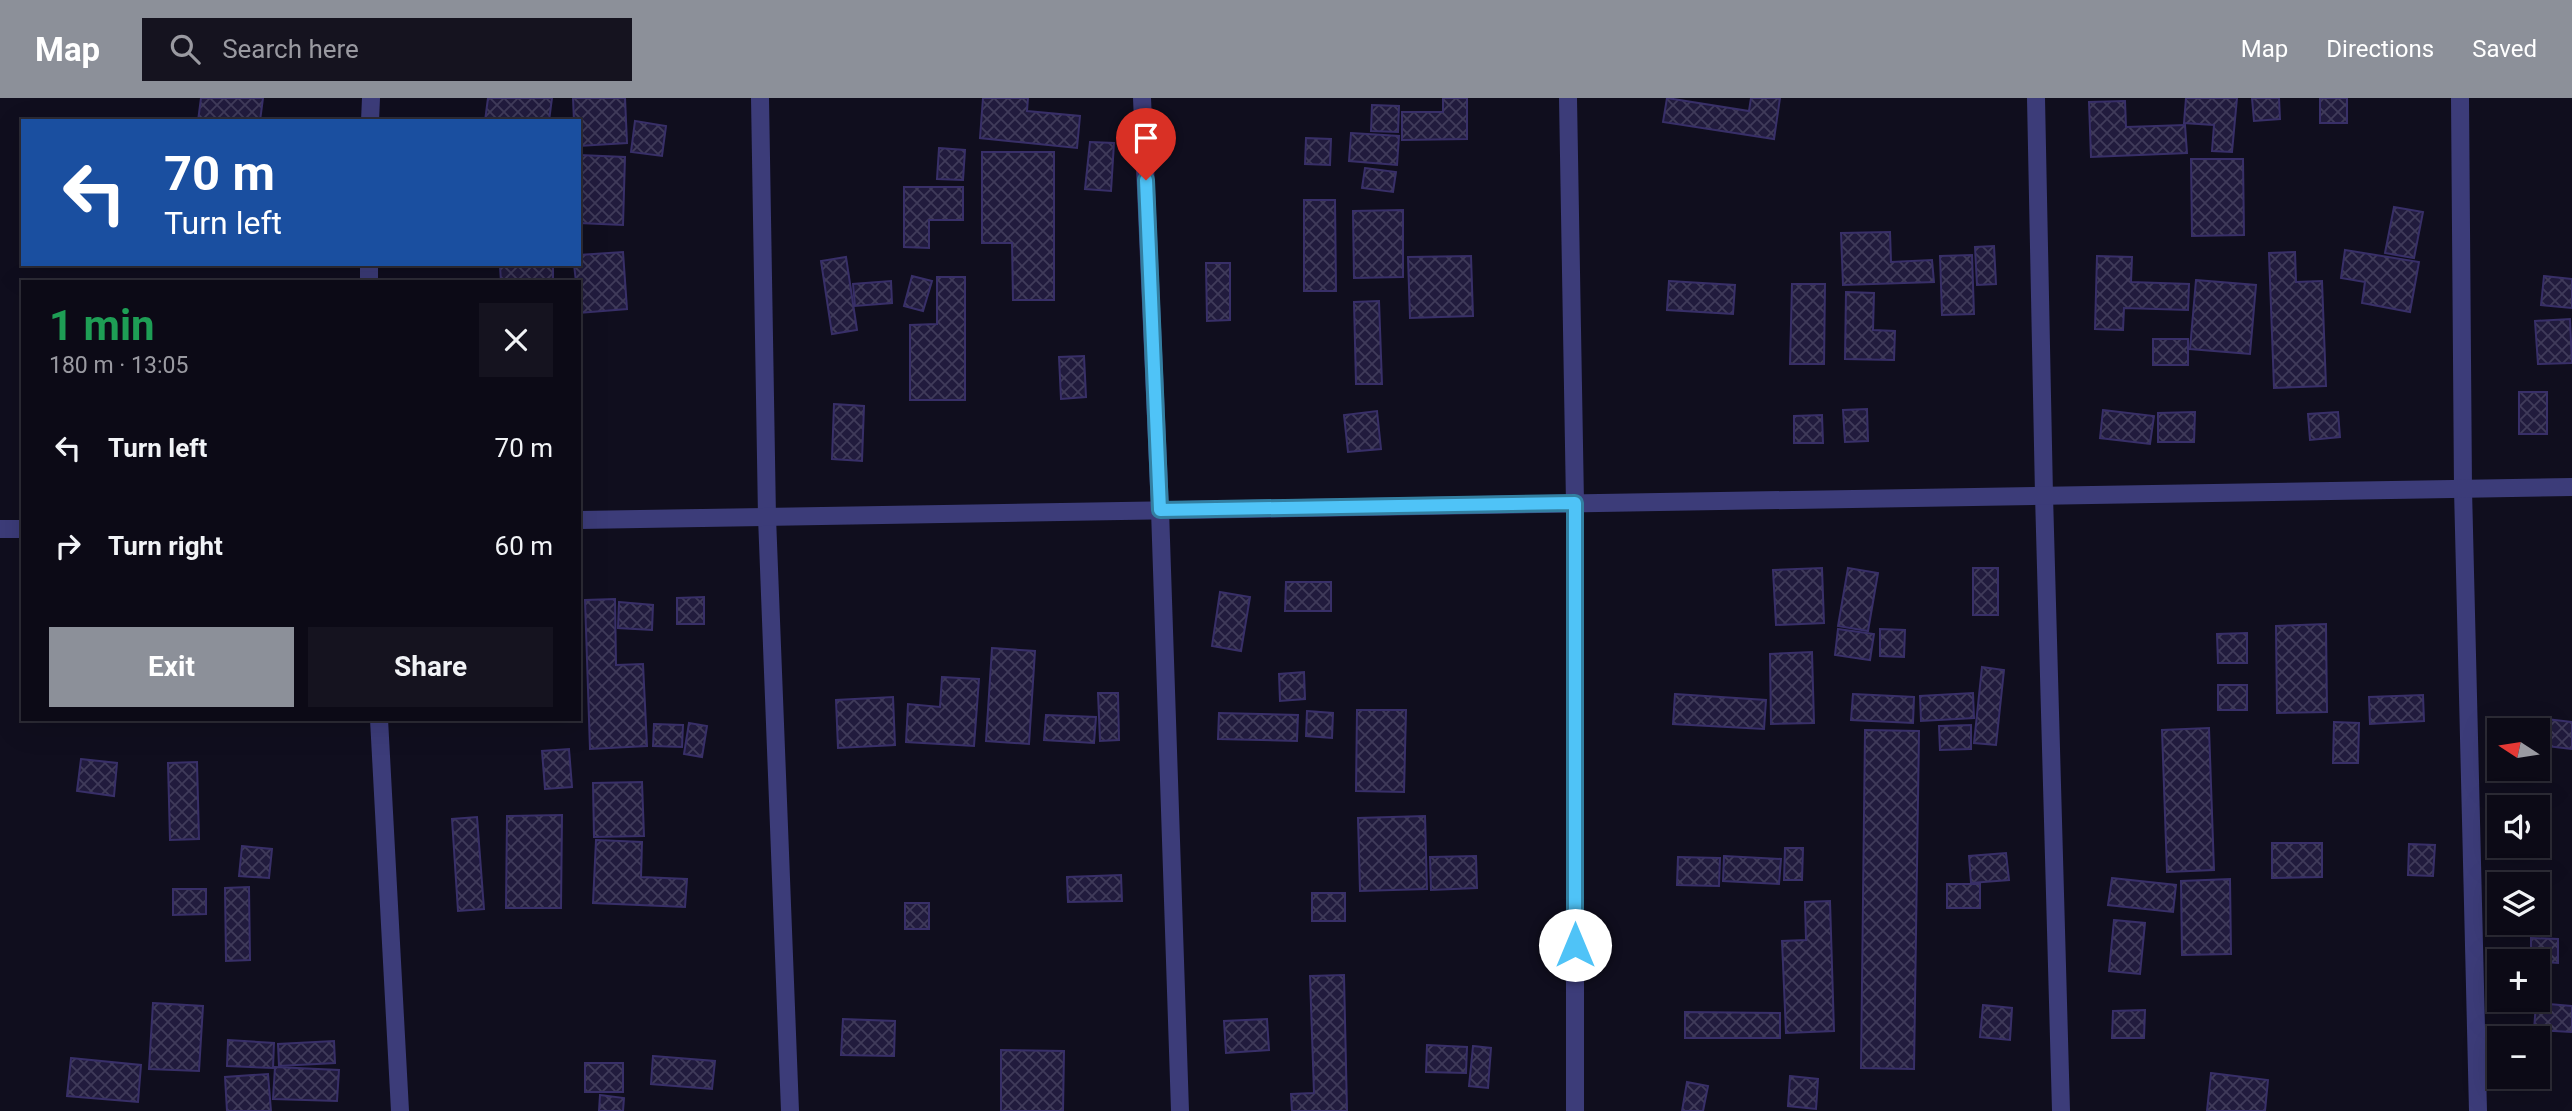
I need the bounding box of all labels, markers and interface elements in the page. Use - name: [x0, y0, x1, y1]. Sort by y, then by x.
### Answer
- search box: [142, 18, 632, 81]
- text: Map: [35, 30, 100, 69]
- icon: search: [166, 30, 204, 68]
- text: Search here: [222, 34, 359, 64]
- text: Map: [2241, 35, 2288, 63]
- text: Directions: [2326, 35, 2434, 63]
- text: Saved: [2472, 35, 2537, 63]
- pin: [1116, 108, 1176, 180]
- icon: arrive: [1127, 119, 1165, 157]
- text: 70 m: [164, 145, 275, 202]
- icon: left: [49, 147, 140, 238]
- text: Turn left: [164, 204, 282, 242]
- text: 1 min: [49, 301, 155, 350]
- button: close: [479, 303, 553, 377]
- text: 180 m · 13:05: [49, 352, 188, 379]
- icon: left: [49, 429, 87, 467]
- text: Turn left: [108, 433, 207, 463]
- text: 70 m: [495, 433, 553, 463]
- icon: right: [49, 527, 87, 565]
- text: Turn right: [108, 531, 223, 561]
- text: 60 m: [495, 531, 553, 561]
- button: Exit: [49, 627, 294, 707]
- button: Share: [308, 627, 553, 707]
- north arrow: [2487, 718, 2550, 780]
- map controls: [2487, 718, 2550, 1089]
- button: sound: [2487, 795, 2550, 858]
- button: layers: [2487, 872, 2550, 935]
- position arrow: [1538, 908, 1612, 982]
- button: +: [2487, 949, 2550, 1012]
- button: −: [2487, 1026, 2550, 1089]

